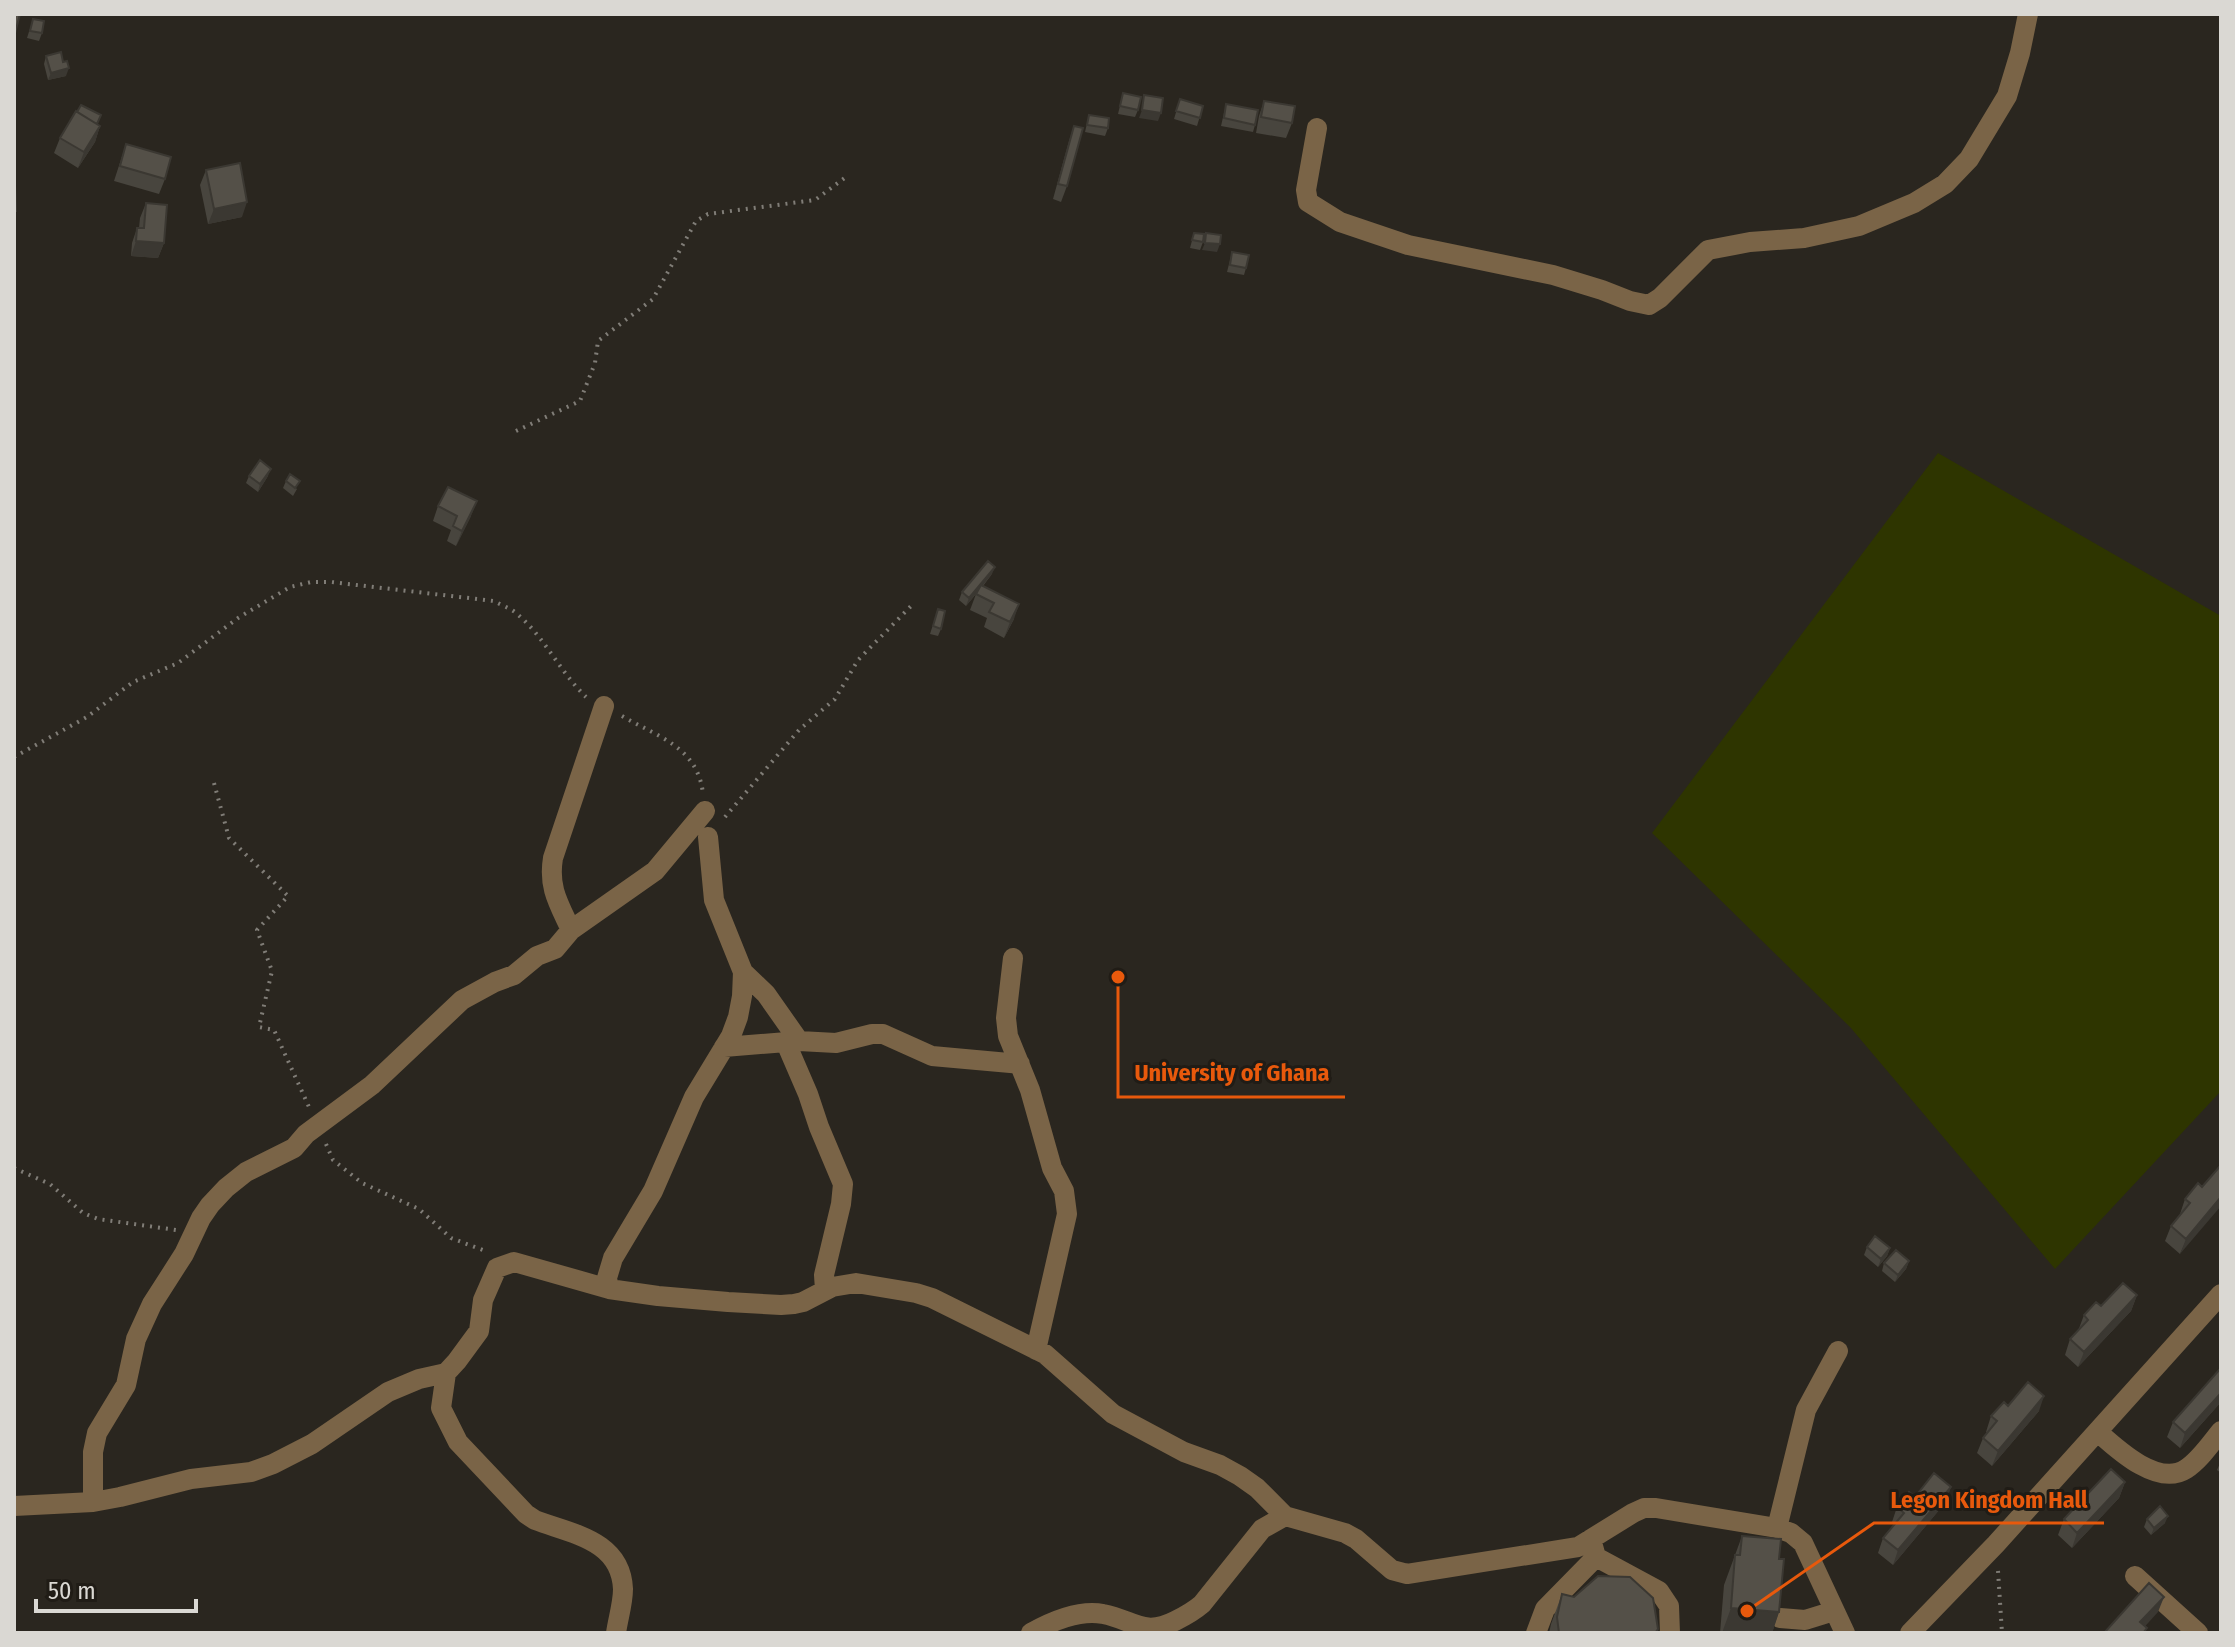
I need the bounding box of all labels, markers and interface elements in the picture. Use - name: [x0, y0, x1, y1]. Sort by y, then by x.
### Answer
- callout: University of Ghana: [1118, 1049, 1345, 1097]
- text: University of Ghana: [1134, 1059, 1330, 1087]
- callout: Legon Kingdom Hall: [1874, 1475, 2104, 1523]
- text: Legon Kingdom Hall: [1890, 1486, 2088, 1514]
- scale bar: [36, 1563, 196, 1613]
- text: 50 m: [48, 1577, 96, 1605]

